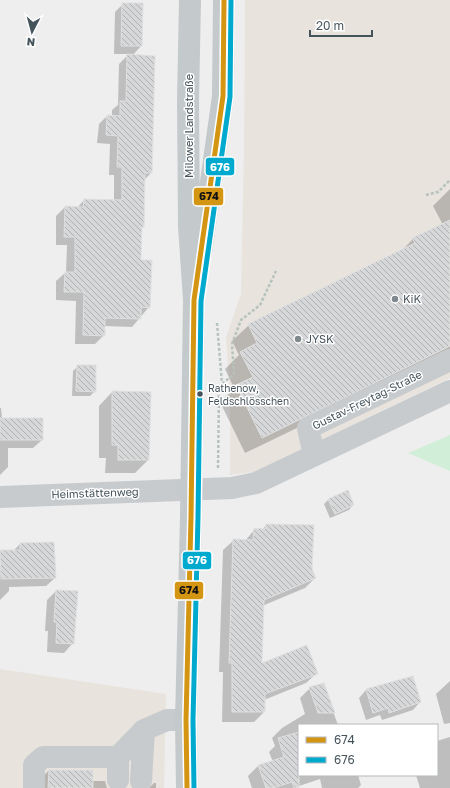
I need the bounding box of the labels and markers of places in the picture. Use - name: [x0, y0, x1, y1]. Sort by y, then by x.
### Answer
- place label: KiK: [403, 292, 422, 305]
- marker: KiK: [390, 294, 400, 304]
- place label: JYSK: [306, 332, 334, 345]
- marker: JYSK: [293, 334, 303, 344]
- place label: Rathenow, Feldschlösschen: [208, 382, 289, 407]
- marker: Rathenow, Feldschlösschen: [195, 389, 205, 399]

